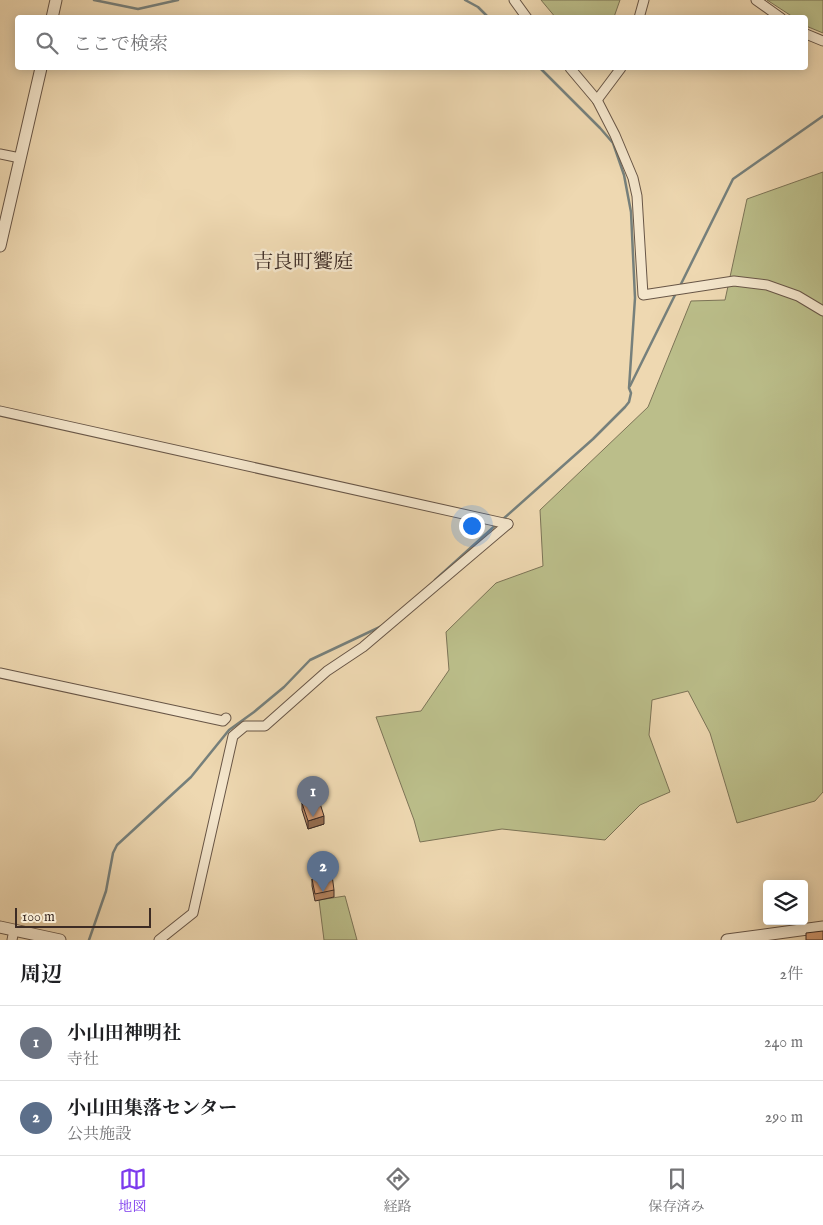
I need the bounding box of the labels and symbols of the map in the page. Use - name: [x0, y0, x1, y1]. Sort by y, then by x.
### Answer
- district label: 吉良町饗庭: [253, 250, 353, 275]
- your location: [459, 513, 485, 539]
- pin: 1: [297, 776, 329, 817]
- pin: 2: [307, 851, 339, 892]
- scale bar: [15, 905, 151, 928]

